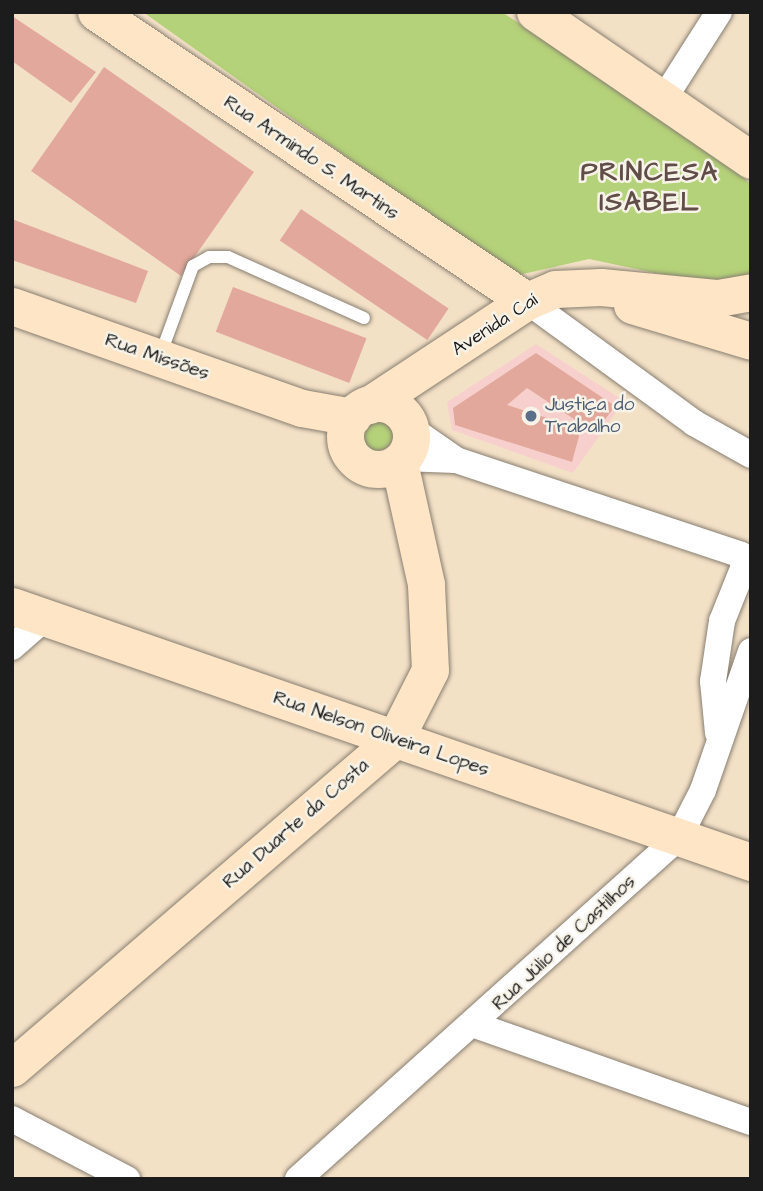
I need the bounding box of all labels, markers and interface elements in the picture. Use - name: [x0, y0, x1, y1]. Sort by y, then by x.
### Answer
- street label: Rua Armindo S. Martins: [219, 91, 403, 225]
- district label: PRINCESA ISABEL: [582, 157, 718, 218]
- street label: Avenida Caí: [448, 289, 542, 361]
- street label: Rua Missões: [102, 329, 212, 385]
- place label: Justiça do Trabalho: [545, 394, 635, 438]
- marker: Justiça do Trabalho: [523, 408, 539, 424]
- street label: Rua Nelson Oliveira Lopes: [270, 686, 492, 782]
- street label: Rua Duarte da Costa: [218, 754, 374, 894]
- street label: Rua Júlio de Castilhos: [488, 871, 640, 1015]

